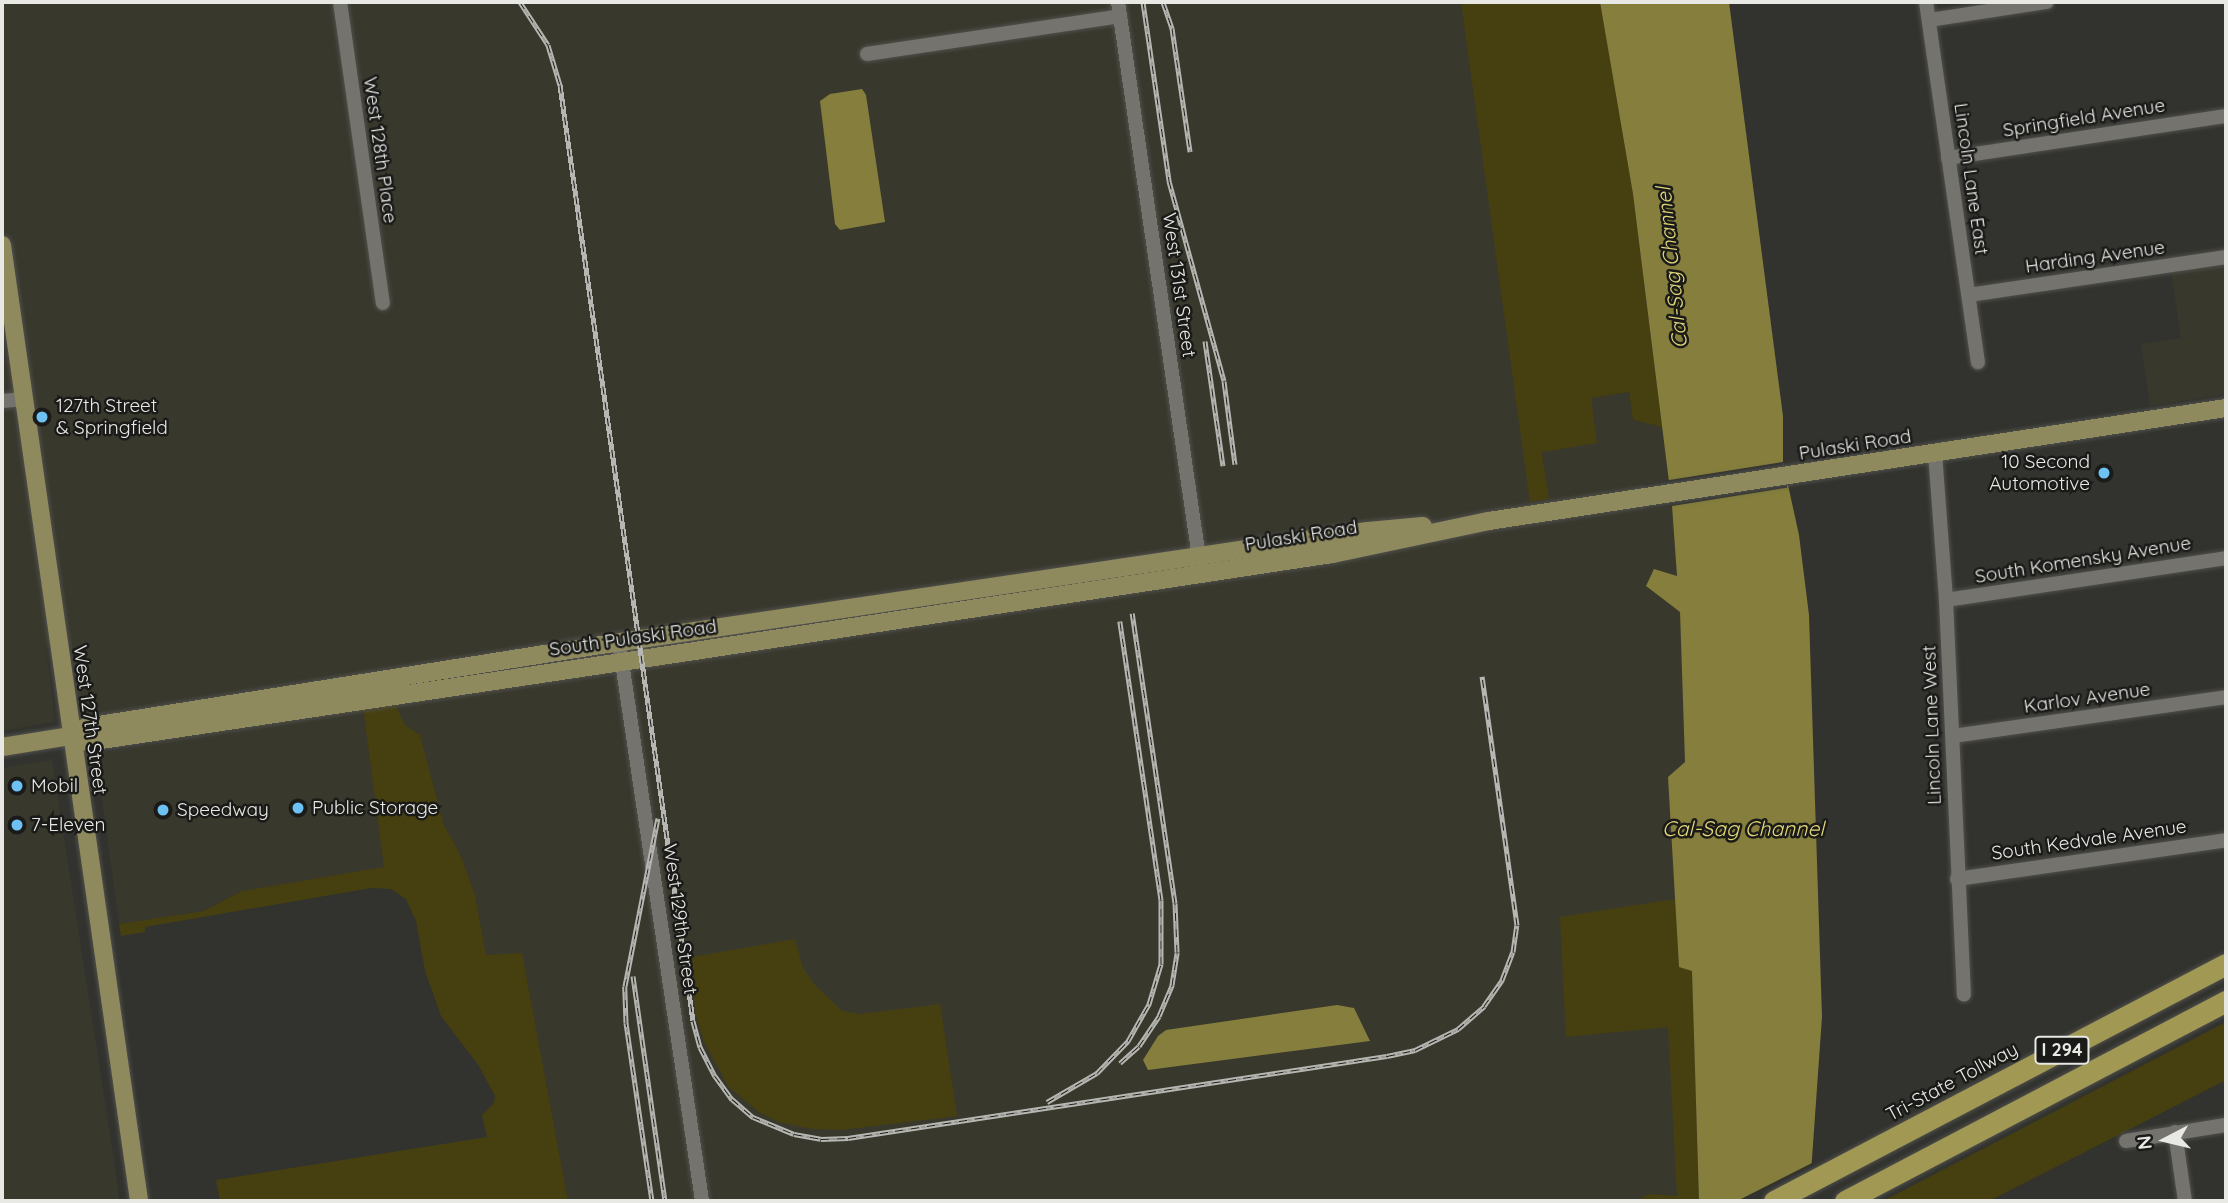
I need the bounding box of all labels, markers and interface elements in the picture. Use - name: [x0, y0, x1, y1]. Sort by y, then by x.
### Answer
- street label: West 128th Place: [358, 75, 402, 225]
- street label: Springfield Avenue: [2001, 94, 2167, 142]
- street label: Lincoln Lane East: [1949, 102, 1993, 256]
- water label: Cal-Sag Channel: [1650, 186, 1692, 350]
- street label: West 131st Street: [1158, 211, 1200, 359]
- street label: Harding Avenue: [2024, 236, 2166, 278]
- place label: 127th Street & Springfield: [56, 395, 168, 439]
- marker: 127th Street & Springfield: [34, 409, 50, 425]
- street label: Pulaski Road: [1797, 425, 1913, 465]
- place label: 10 Second Automotive: [1989, 451, 2090, 495]
- marker: 10 Second Automotive: [2096, 465, 2112, 481]
- street label: Pulaski Road: [1243, 516, 1359, 556]
- street label: South Komensky Avenue: [1973, 532, 2193, 588]
- street label: South Pulaski Road: [548, 615, 718, 661]
- street label: West 127th Street: [68, 644, 112, 796]
- street label: Lincoln Lane West: [1918, 645, 1946, 805]
- street label: Karlov Avenue: [2022, 678, 2152, 718]
- place label: Mobil: [31, 775, 78, 797]
- marker: Mobil: [9, 778, 25, 794]
- place label: Public Storage: [312, 797, 438, 819]
- place label: Speedway: [177, 799, 269, 821]
- marker: Public Storage: [290, 800, 306, 816]
- marker: Speedway: [155, 802, 171, 818]
- place label: 7-Eleven: [31, 814, 105, 836]
- water label: Cal-Sag Channel: [1662, 815, 1824, 841]
- street label: South Kedvale Avenue: [1990, 815, 2188, 865]
- marker: 7-Eleven: [9, 817, 25, 833]
- street label: West 129th Street: [658, 842, 702, 996]
- road number: I 294: [2034, 1036, 2090, 1064]
- street label: Tri-State Tollway: [1882, 1038, 2022, 1126]
- north arrow: [2130, 1105, 2200, 1175]
- text: N: [2131, 1134, 2157, 1151]

